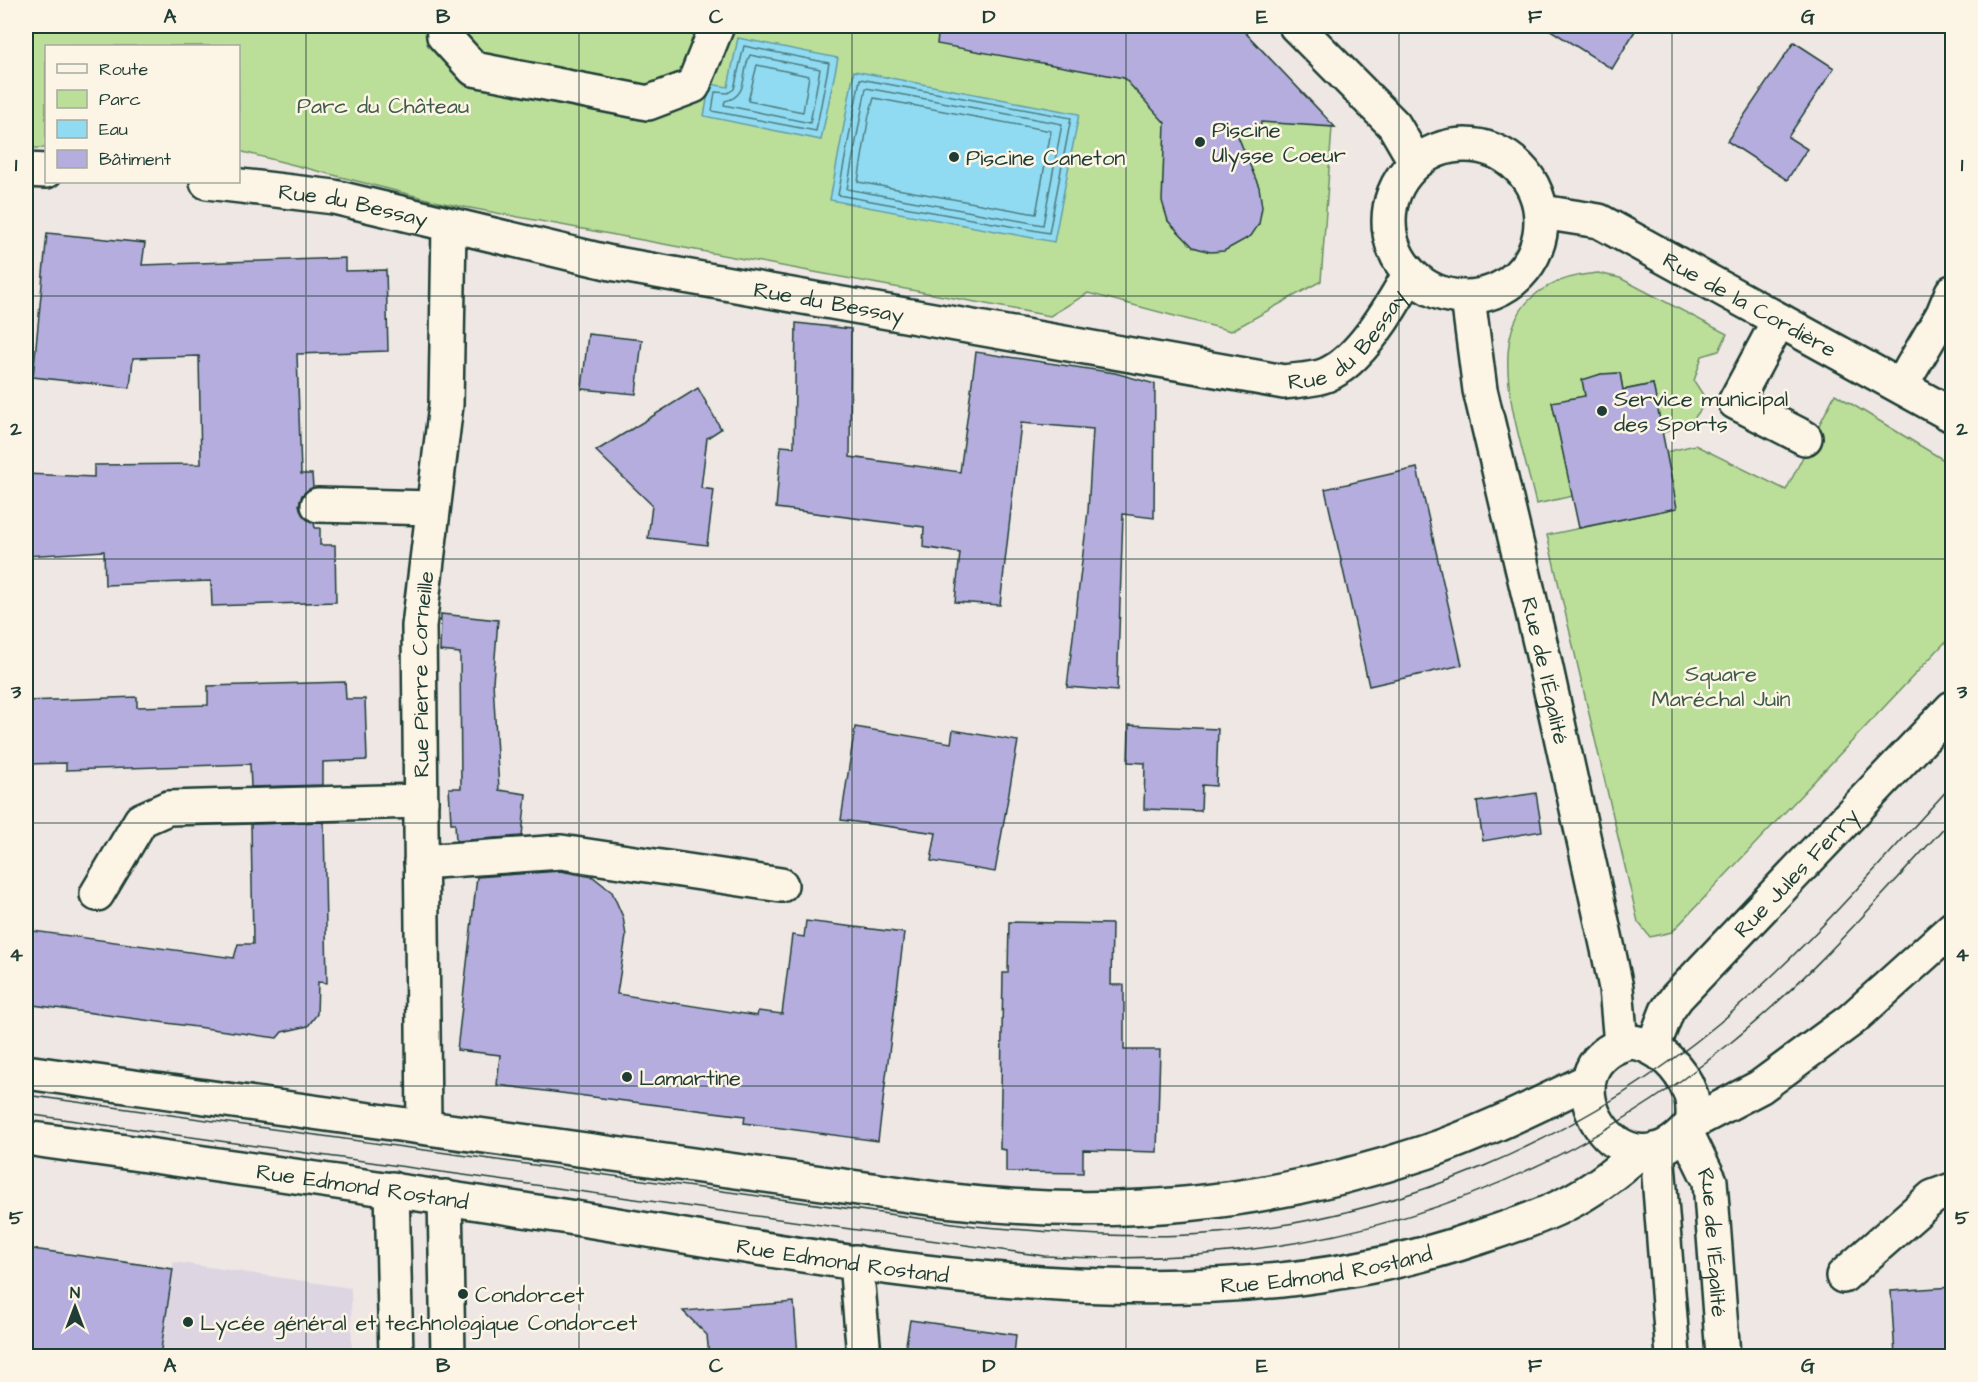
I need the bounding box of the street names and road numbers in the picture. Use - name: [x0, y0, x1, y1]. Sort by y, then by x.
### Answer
- street label: Rue du Bessay: [277, 177, 431, 237]
- street label: Rue de la Cordière: [1657, 245, 1842, 366]
- street label: Rue du Bessay: [751, 275, 906, 332]
- street label: Rue du Bessay: [1287, 284, 1415, 398]
- street label: Rue Pierre Corneille: [405, 569, 443, 778]
- street label: Rue de l'Égalité: [1513, 594, 1576, 747]
- street label: Rue Jules Ferry: [1727, 801, 1867, 945]
- street label: Rue Edmond Rostand: [254, 1157, 471, 1218]
- street label: Rue de l'Égalité: [1689, 1163, 1734, 1318]
- street label: Rue Edmond Rostand: [734, 1231, 950, 1292]
- street label: Rue Edmond Rostand: [1220, 1238, 1436, 1302]

